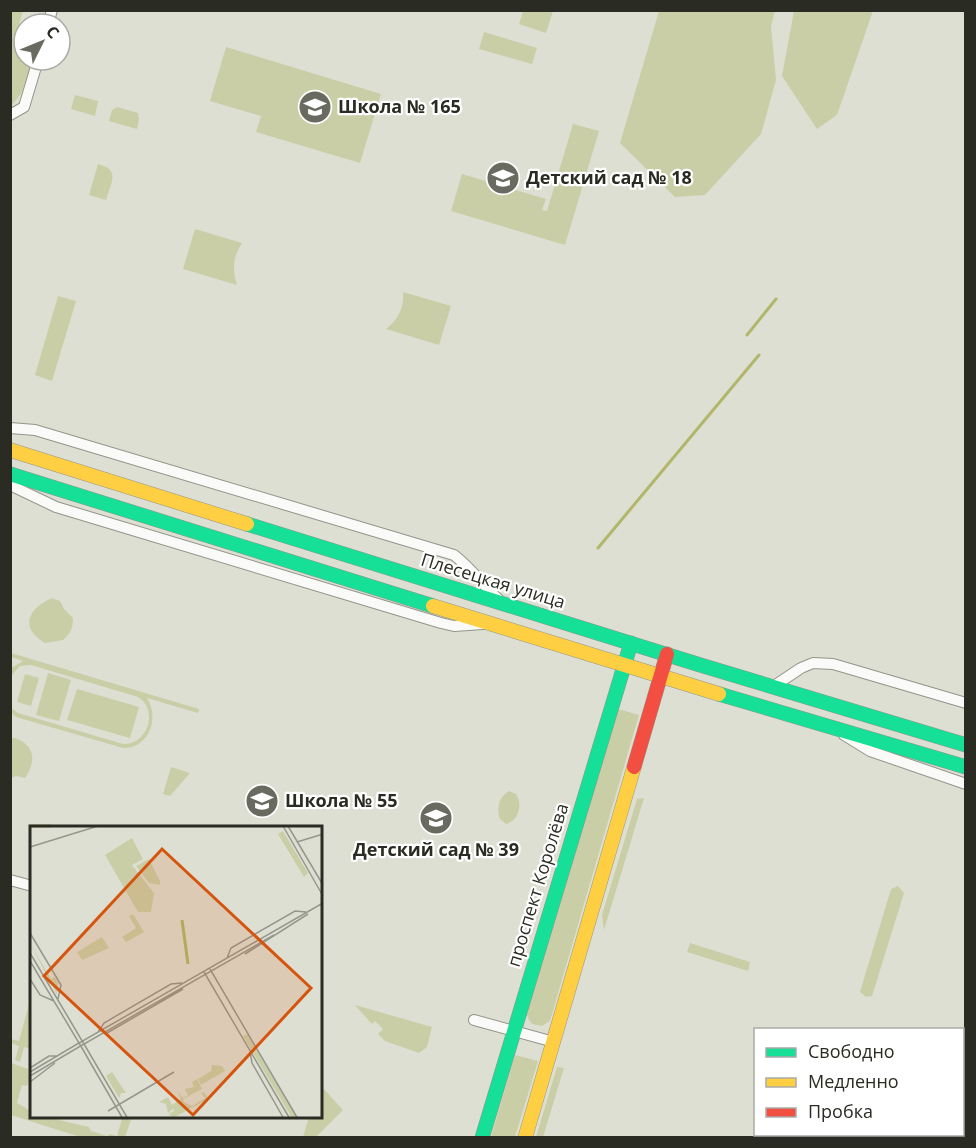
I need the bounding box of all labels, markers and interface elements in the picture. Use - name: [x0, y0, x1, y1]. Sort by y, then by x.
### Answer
- north arrow: [12, 12, 72, 72]
- text: С: [41, 21, 64, 43]
- school or university icon: Школа № 165: [297, 89, 333, 125]
- place label: Школа № 165: [338, 94, 461, 118]
- school or university icon: Детский сад № 18: [485, 160, 521, 196]
- place label: Детский сад № 18: [526, 165, 692, 189]
- street label: Плесецкая улица: [418, 547, 568, 613]
- school or university icon: Школа № 55: [244, 783, 280, 819]
- place label: Школа № 55: [285, 788, 398, 812]
- school or university icon: Детский сад № 39: [418, 800, 454, 836]
- street label: проспект Королёва: [501, 800, 573, 969]
- inset map: [30, 826, 322, 1118]
- place label: Детский сад № 39: [353, 837, 519, 861]
- legend: [754, 1028, 964, 1136]
- text: Свободно: [808, 1039, 895, 1063]
- text: Медленно: [808, 1069, 899, 1093]
- text: Пробка: [808, 1099, 873, 1123]

